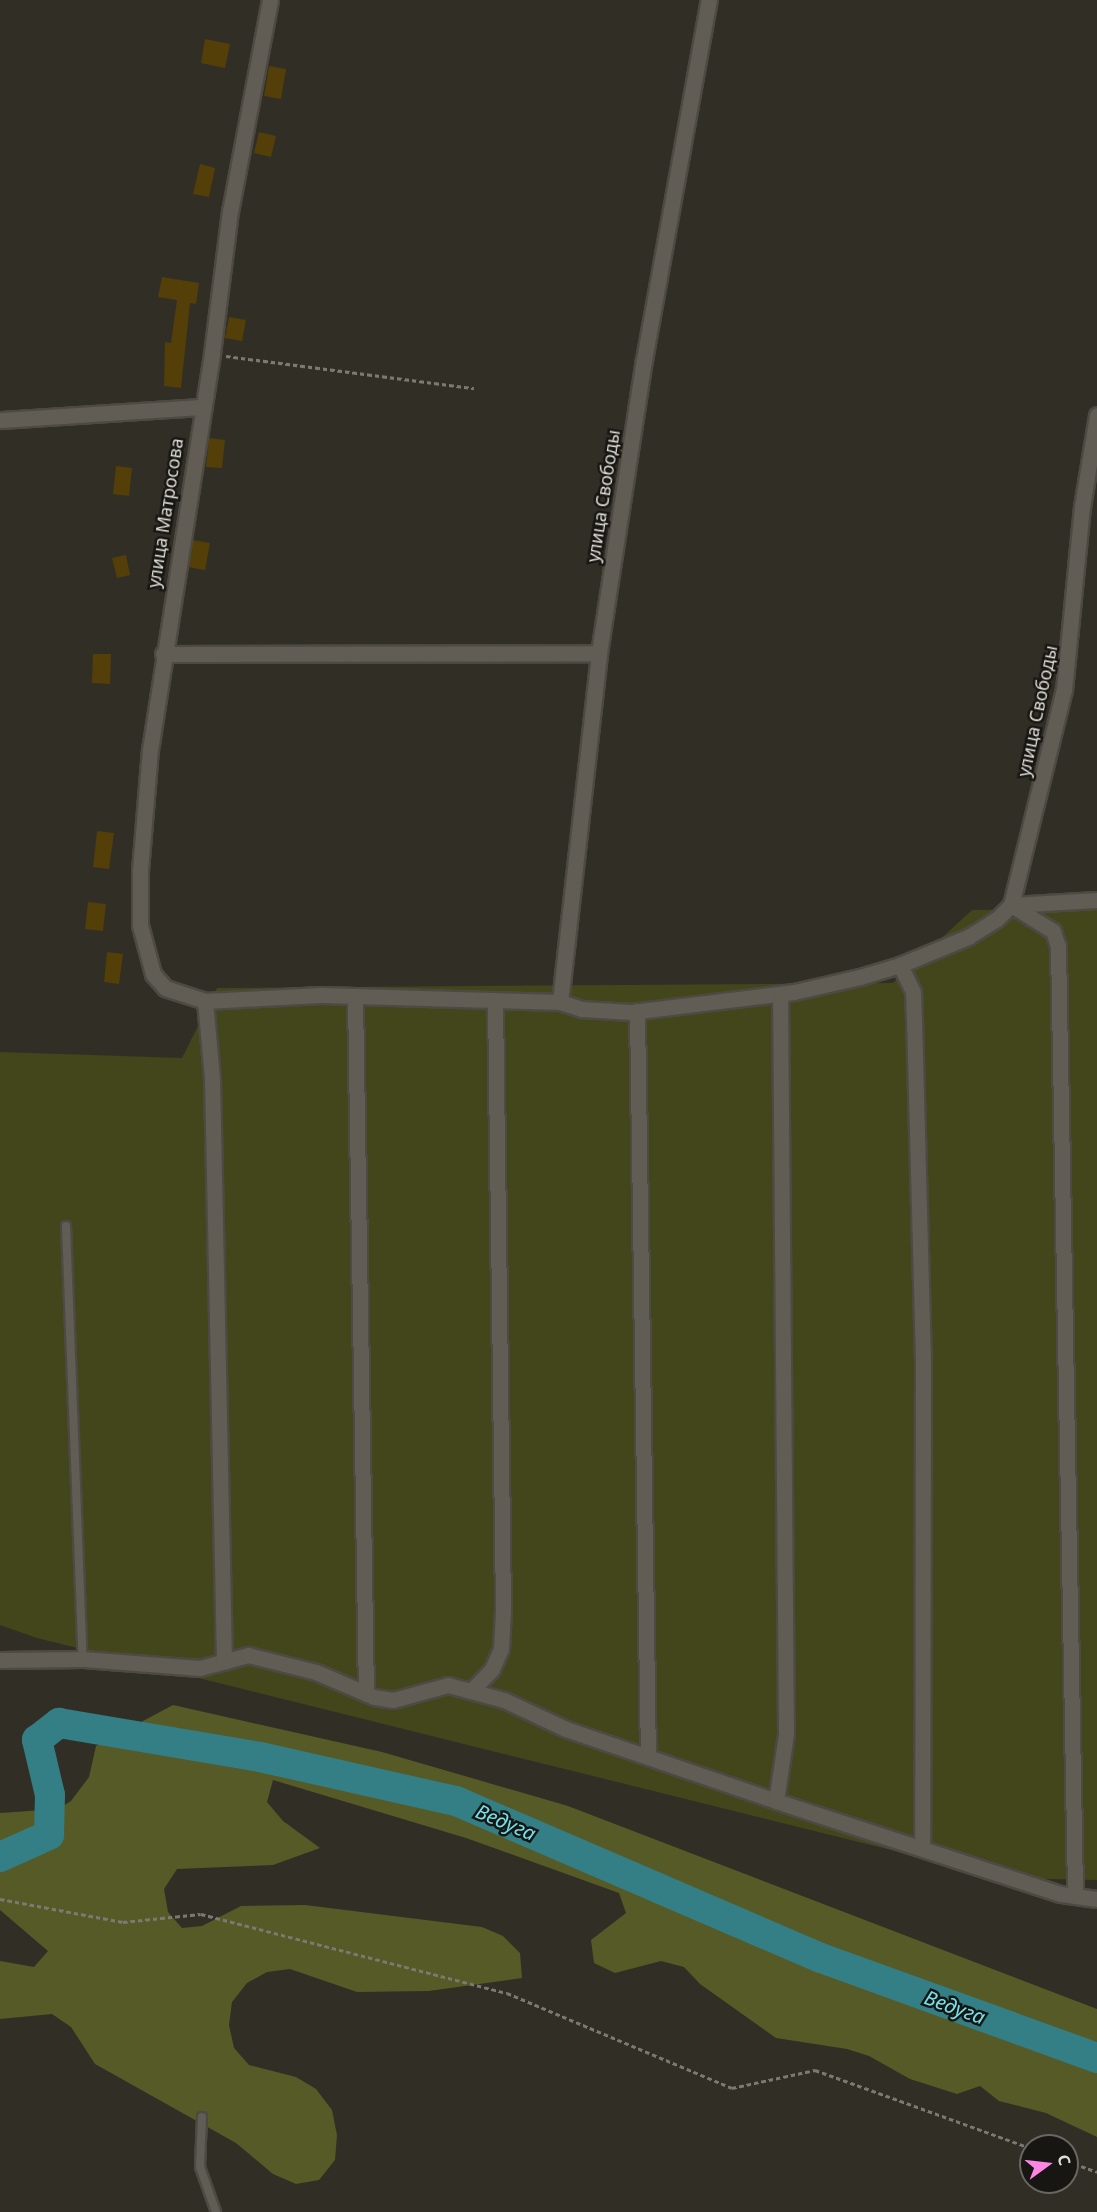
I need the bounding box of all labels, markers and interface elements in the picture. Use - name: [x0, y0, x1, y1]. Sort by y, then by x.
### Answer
- street label: улица Свободы: [582, 428, 624, 564]
- street label: улица Матросова: [142, 437, 188, 589]
- street label: улица Свободы: [1013, 643, 1061, 779]
- water label: Ведуга: [473, 1799, 539, 1845]
- water label: Ведуга: [922, 1985, 988, 2029]
- north arrow: [1019, 2134, 1079, 2194]
- text: С: [1052, 2152, 1076, 2168]

